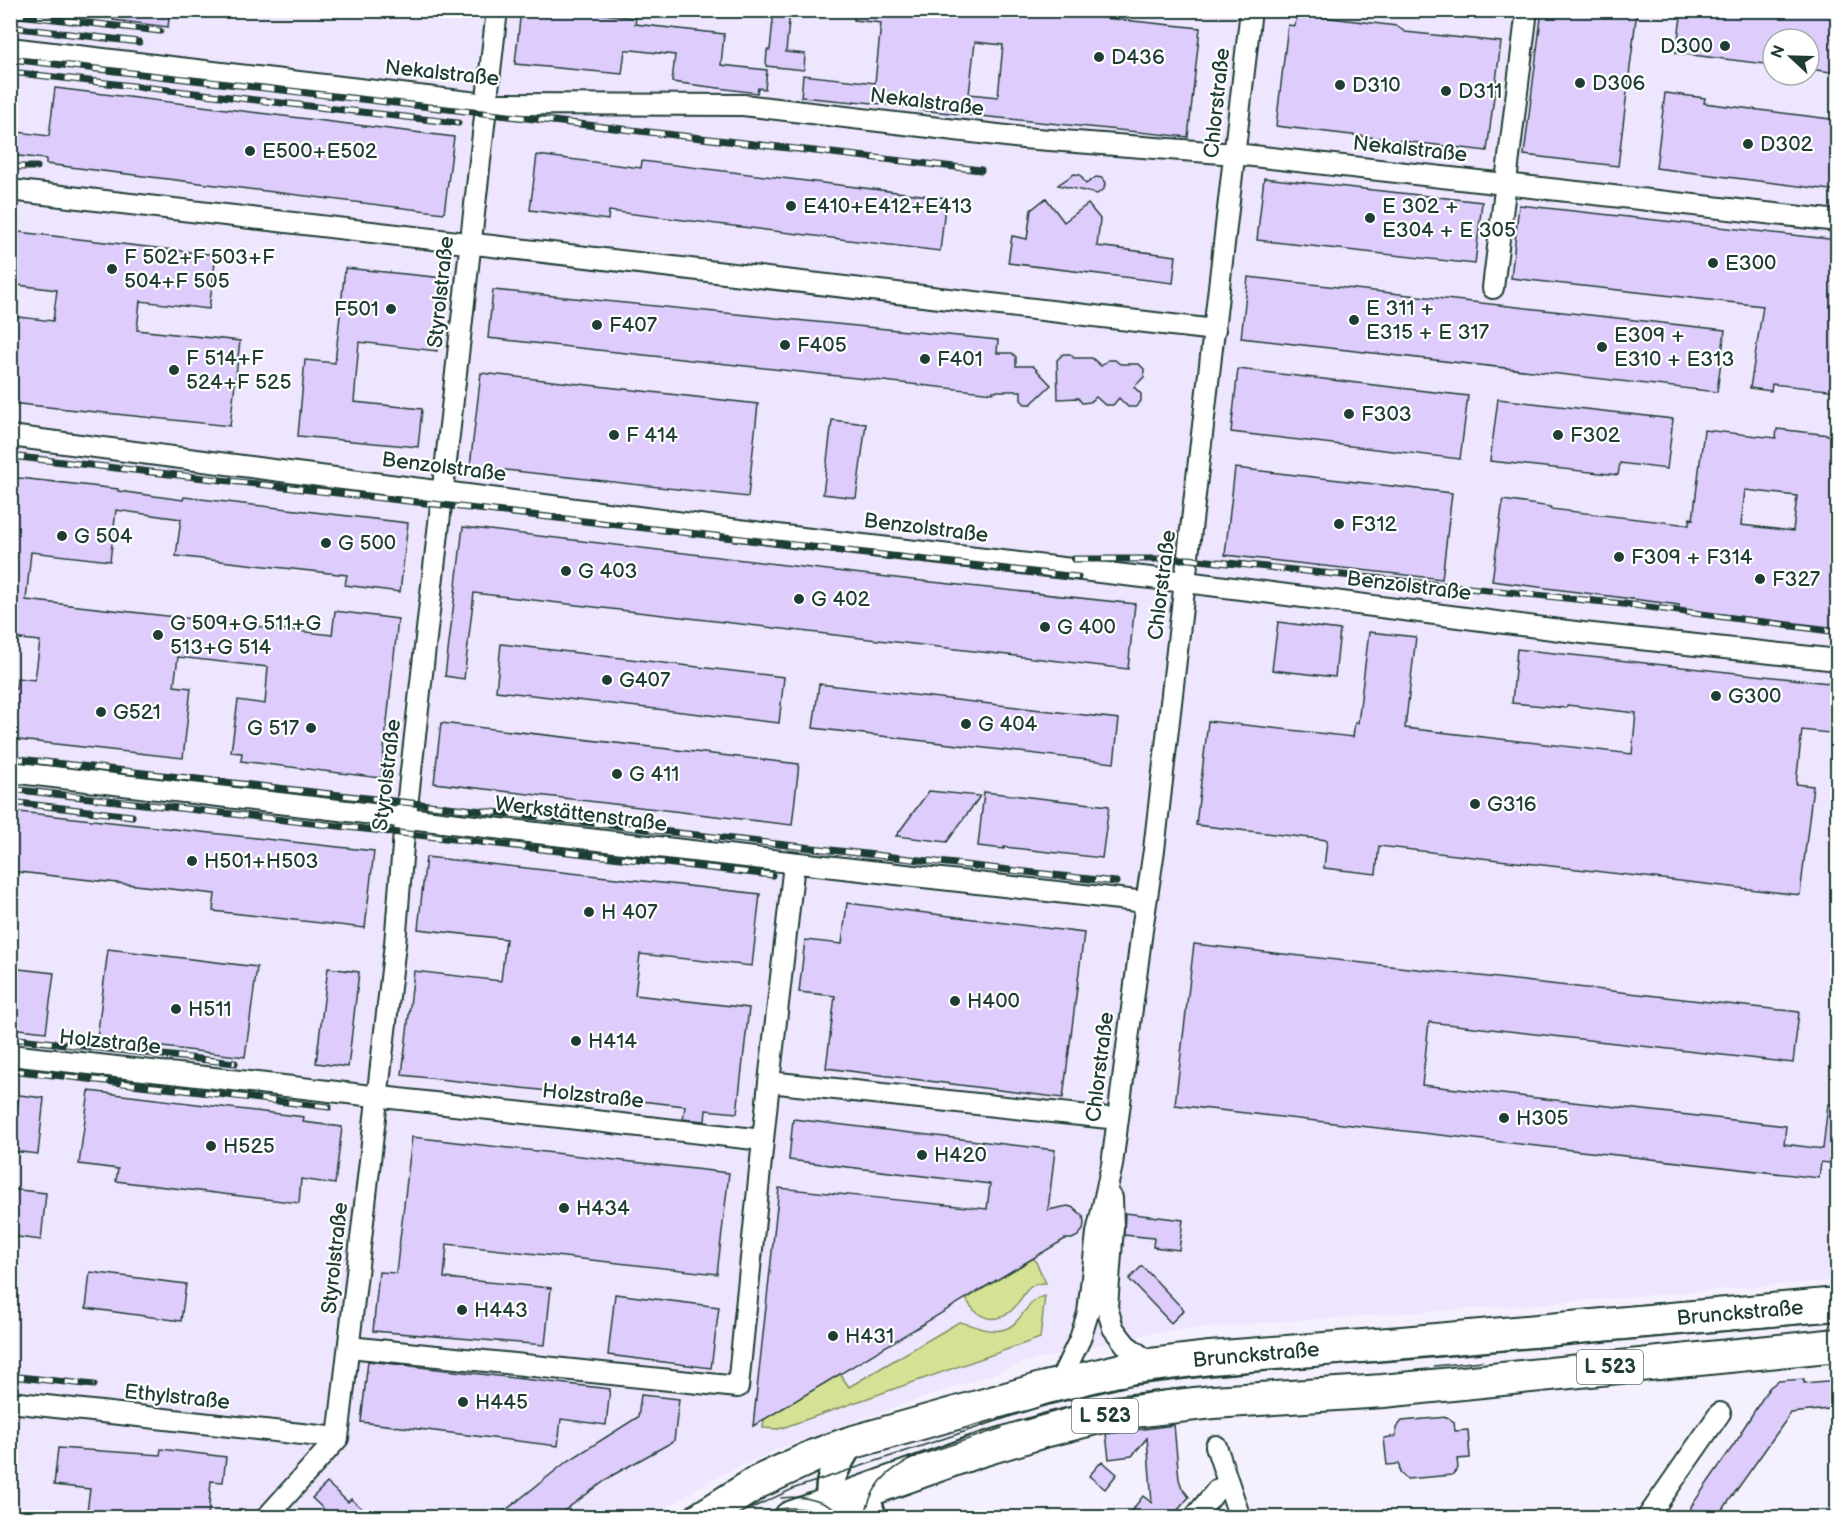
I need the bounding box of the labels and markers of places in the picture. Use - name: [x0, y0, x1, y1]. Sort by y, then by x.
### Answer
- place label: D300: [1660, 34, 1713, 59]
- marker: D300: [1718, 39, 1732, 53]
- place label: D436: [1111, 45, 1165, 70]
- marker: D436: [1092, 50, 1106, 64]
- place label: D306: [1592, 71, 1646, 96]
- place label: D310: [1352, 73, 1401, 98]
- marker: D306: [1573, 76, 1587, 90]
- marker: D310: [1333, 78, 1347, 92]
- place label: D311: [1458, 79, 1502, 104]
- marker: D311: [1439, 84, 1453, 98]
- place label: D302: [1760, 132, 1814, 157]
- marker: D302: [1741, 137, 1755, 151]
- place label: E500+E502: [262, 139, 378, 164]
- marker: E500+E502: [243, 144, 257, 158]
- place label: E410+E412+E413: [803, 194, 972, 219]
- place label: E 302 + E304 + E 305: [1382, 194, 1516, 243]
- marker: E410+E412+E413: [784, 199, 798, 213]
- marker: E 302 + E304 + E 305: [1363, 211, 1377, 225]
- place label: F 502+F 503+F 504+F 505: [124, 245, 275, 294]
- place label: E300: [1725, 251, 1776, 276]
- marker: E300: [1706, 256, 1720, 270]
- marker: F 502+F 503+F 504+F 505: [105, 262, 119, 276]
- place label: E 311 + E315 + E 317: [1366, 296, 1490, 345]
- place label: F501: [334, 297, 379, 322]
- marker: F501: [384, 302, 398, 316]
- place label: F407: [609, 313, 658, 338]
- marker: E 311 + E315 + E 317: [1347, 313, 1361, 327]
- marker: F407: [590, 318, 604, 332]
- place label: E309 + E310 + E313: [1614, 323, 1734, 372]
- place label: F405: [797, 333, 847, 358]
- marker: F405: [778, 338, 792, 352]
- marker: E309 + E310 + E313: [1595, 340, 1609, 354]
- place label: F 514+F 524+F 525: [186, 346, 292, 395]
- place label: F401: [937, 347, 983, 372]
- marker: F401: [918, 352, 932, 366]
- marker: F 514+F 524+F 525: [167, 363, 181, 377]
- place label: F303: [1361, 402, 1412, 427]
- marker: F303: [1342, 407, 1356, 421]
- place label: F 414: [626, 423, 678, 448]
- place label: F302: [1570, 423, 1621, 448]
- marker: F 414: [607, 428, 621, 442]
- marker: F302: [1551, 428, 1565, 442]
- place label: F312: [1351, 512, 1398, 537]
- marker: F312: [1332, 517, 1346, 531]
- place label: G 504: [74, 524, 133, 549]
- marker: G 504: [55, 529, 69, 543]
- place label: G 500: [338, 531, 396, 556]
- marker: G 500: [319, 536, 333, 550]
- place label: F309 + F314: [1631, 545, 1753, 570]
- marker: F309 + F314: [1612, 550, 1626, 564]
- place label: G 403: [578, 559, 638, 584]
- marker: G 403: [559, 564, 573, 578]
- place label: F327: [1772, 567, 1821, 592]
- marker: F327: [1753, 572, 1767, 586]
- place label: G 402: [811, 587, 871, 612]
- marker: G 402: [792, 592, 806, 606]
- place label: G 509+G 511+G 513+G 514: [170, 611, 322, 660]
- place label: G 400: [1057, 615, 1116, 640]
- marker: G 400: [1038, 620, 1052, 634]
- marker: G 509+G 511+G 513+G 514: [151, 628, 165, 642]
- place label: G407: [619, 668, 671, 693]
- marker: G407: [600, 673, 614, 687]
- place label: G300: [1728, 684, 1781, 709]
- marker: G300: [1709, 689, 1723, 703]
- place label: G521: [113, 700, 161, 725]
- marker: G521: [94, 705, 108, 719]
- place label: G 404: [978, 712, 1038, 737]
- place label: G 517: [247, 716, 300, 741]
- marker: G 404: [959, 717, 973, 731]
- marker: G 517: [304, 721, 318, 735]
- place label: G 411: [629, 762, 679, 787]
- marker: G 411: [610, 767, 624, 781]
- place label: G316: [1487, 792, 1537, 817]
- marker: G316: [1468, 797, 1482, 811]
- place label: H501+H503: [204, 849, 318, 874]
- marker: H501+H503: [185, 854, 199, 868]
- place label: H 407: [601, 900, 658, 925]
- marker: H 407: [582, 905, 596, 919]
- place label: H400: [967, 989, 1020, 1014]
- marker: H400: [948, 994, 962, 1008]
- place label: H511: [188, 997, 232, 1022]
- marker: H511: [169, 1002, 183, 1016]
- place label: H414: [588, 1029, 637, 1054]
- marker: H414: [569, 1034, 583, 1048]
- place label: H305: [1516, 1106, 1569, 1131]
- marker: H305: [1497, 1111, 1511, 1125]
- place label: H525: [223, 1134, 275, 1159]
- marker: H525: [204, 1139, 218, 1153]
- place label: H420: [934, 1143, 987, 1168]
- marker: H420: [915, 1148, 929, 1162]
- place label: H434: [576, 1196, 630, 1221]
- marker: H434: [557, 1201, 571, 1215]
- place label: H443: [474, 1298, 528, 1323]
- marker: H443: [455, 1303, 469, 1317]
- place label: H431: [845, 1324, 894, 1349]
- marker: H431: [826, 1329, 840, 1343]
- place label: H445: [475, 1390, 528, 1415]
- marker: H445: [456, 1395, 470, 1409]

